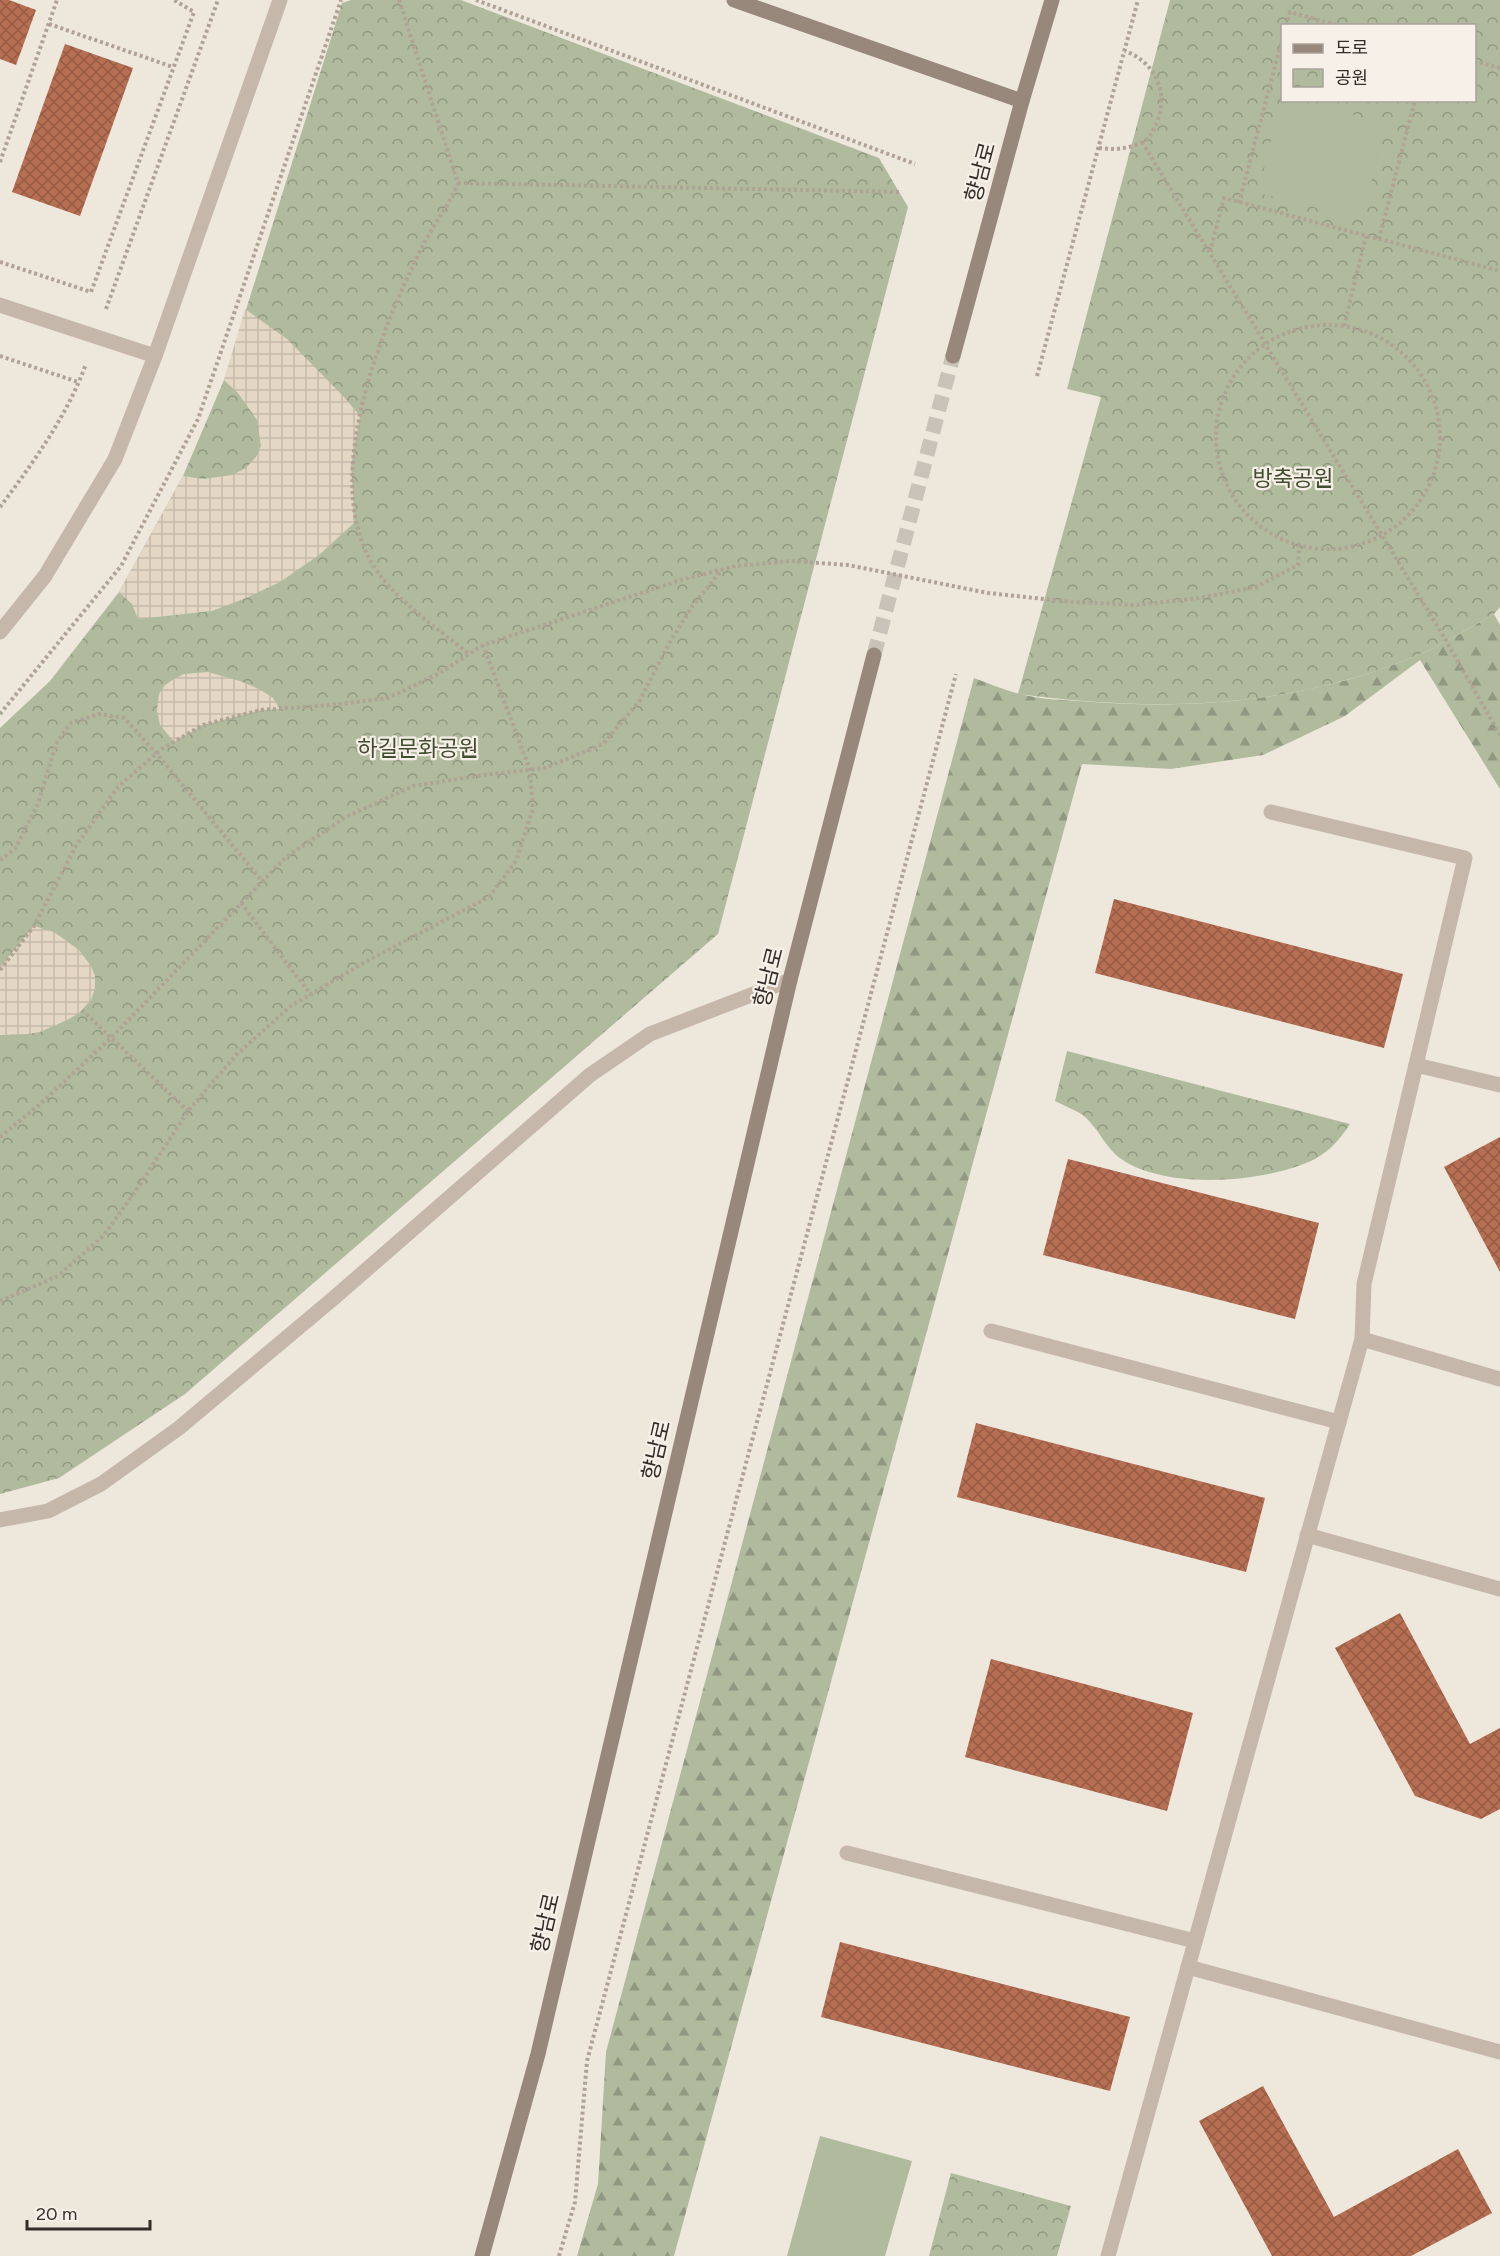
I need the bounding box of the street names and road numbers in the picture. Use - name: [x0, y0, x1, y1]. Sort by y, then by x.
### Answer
- street label: 향남로: [960, 139, 1001, 205]
- street label: 향남로: [748, 944, 789, 1010]
- street label: 향남로: [637, 1417, 676, 1483]
- street label: 향남로: [526, 1890, 565, 1956]

